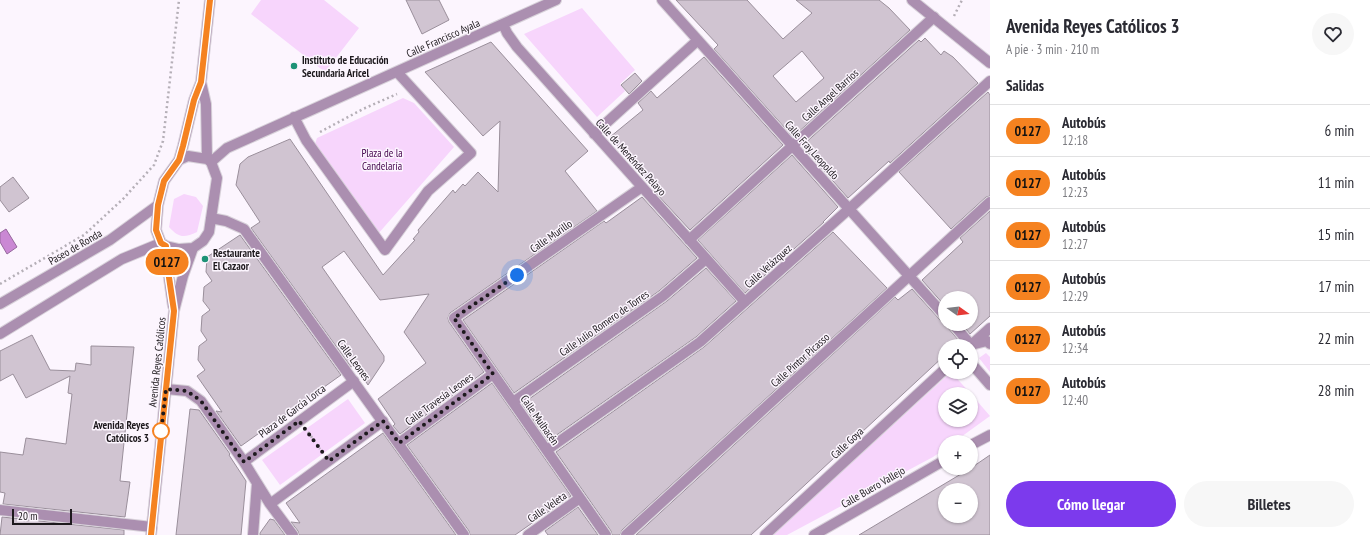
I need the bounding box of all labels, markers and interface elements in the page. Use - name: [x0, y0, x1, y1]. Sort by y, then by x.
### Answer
- button: heart: [1312, 13, 1354, 55]
- text: Avenida Reyes Católicos 3: [1006, 14, 1180, 38]
- street label: Calle Francisco Ayala: [404, 16, 482, 60]
- text: A pie · 3 min · 210 m: [1006, 41, 1099, 58]
- place label: Instituto de Educación Secundaria Aricel: [302, 53, 389, 80]
- marker: Instituto de Educación Secundaria Aricel: [289, 61, 299, 71]
- street label: Calle Angel Barrios: [799, 66, 862, 124]
- text: Salidas: [1006, 76, 1044, 95]
- text: Autobús: [1062, 113, 1106, 132]
- street label: Calle de Menéndez Pelayo: [593, 116, 669, 199]
- street label: Calle Fray Leopoldo: [782, 118, 842, 182]
- text: 6 min: [1324, 121, 1354, 140]
- text: 0127: [1015, 122, 1041, 140]
- text: 12:18: [1062, 132, 1088, 149]
- park label: Plaza de la Candelaría: [361, 146, 403, 173]
- text: Autobús: [1062, 165, 1106, 184]
- text: 11 min: [1318, 173, 1354, 192]
- text: 0127: [1015, 174, 1041, 192]
- text: 12:23: [1062, 184, 1088, 201]
- street label: Calle Murillo: [527, 216, 575, 256]
- text: Autobús: [1062, 217, 1106, 236]
- text: 15 min: [1318, 225, 1354, 244]
- street label: Paseo de Ronda: [46, 226, 104, 268]
- text: 0127: [1015, 226, 1041, 244]
- text: 12:27: [1062, 236, 1088, 253]
- street label: Calle Velázquez: [741, 241, 795, 291]
- place label: Restaurante El Cazaor: [213, 246, 260, 273]
- line badge: 0127: [139, 249, 195, 275]
- text: 0127: [154, 253, 180, 271]
- marker: Restaurante El Cazaor: [200, 254, 210, 264]
- your location: [507, 265, 527, 285]
- text: Autobús: [1062, 269, 1106, 288]
- text: 17 min: [1318, 277, 1354, 296]
- text: 0127: [1015, 278, 1041, 296]
- street label: Calle Julio Romero de Torres: [556, 287, 652, 359]
- text: 12:29: [1062, 288, 1088, 305]
- north arrow: [938, 291, 978, 331]
- map controls: [938, 291, 978, 523]
- street label: Avenida Reyes Católicos: [145, 316, 169, 408]
- text: Autobús: [1062, 321, 1106, 340]
- text: 22 min: [1318, 329, 1354, 348]
- street label: Calle Pintor Picasso: [768, 330, 832, 390]
- text: 0127: [1015, 330, 1041, 348]
- street label: Calle Leones: [334, 337, 374, 384]
- button: locate: [938, 339, 978, 379]
- text: 12:34: [1062, 340, 1088, 357]
- street label: Calle Travesía Leones: [402, 370, 476, 428]
- text: Autobús: [1062, 373, 1106, 392]
- street label: Plaza de García Lorca: [256, 381, 328, 441]
- text: 28 min: [1318, 381, 1354, 400]
- text: 0127: [1015, 382, 1041, 400]
- button: layers: [938, 387, 978, 427]
- street label: Calle Mulhacén: [518, 392, 562, 448]
- text: 12:40: [1062, 392, 1088, 409]
- place label: Avenida Reyes Católicos 3: [92, 418, 149, 445]
- marker: Avenida Reyes Católicos 3: [152, 422, 170, 440]
- street label: Calle Goya: [828, 424, 866, 462]
- button: +: [938, 435, 978, 475]
- street label: Calle Buero Vallejo: [839, 463, 908, 511]
- button: Cómo llegar: [1006, 481, 1176, 527]
- button: Billetes: [1184, 481, 1354, 527]
- button: −: [938, 483, 978, 523]
- street label: Calle Veleta: [525, 488, 569, 526]
- scale bar: [12, 507, 72, 526]
- text: 20 m: [18, 509, 37, 523]

